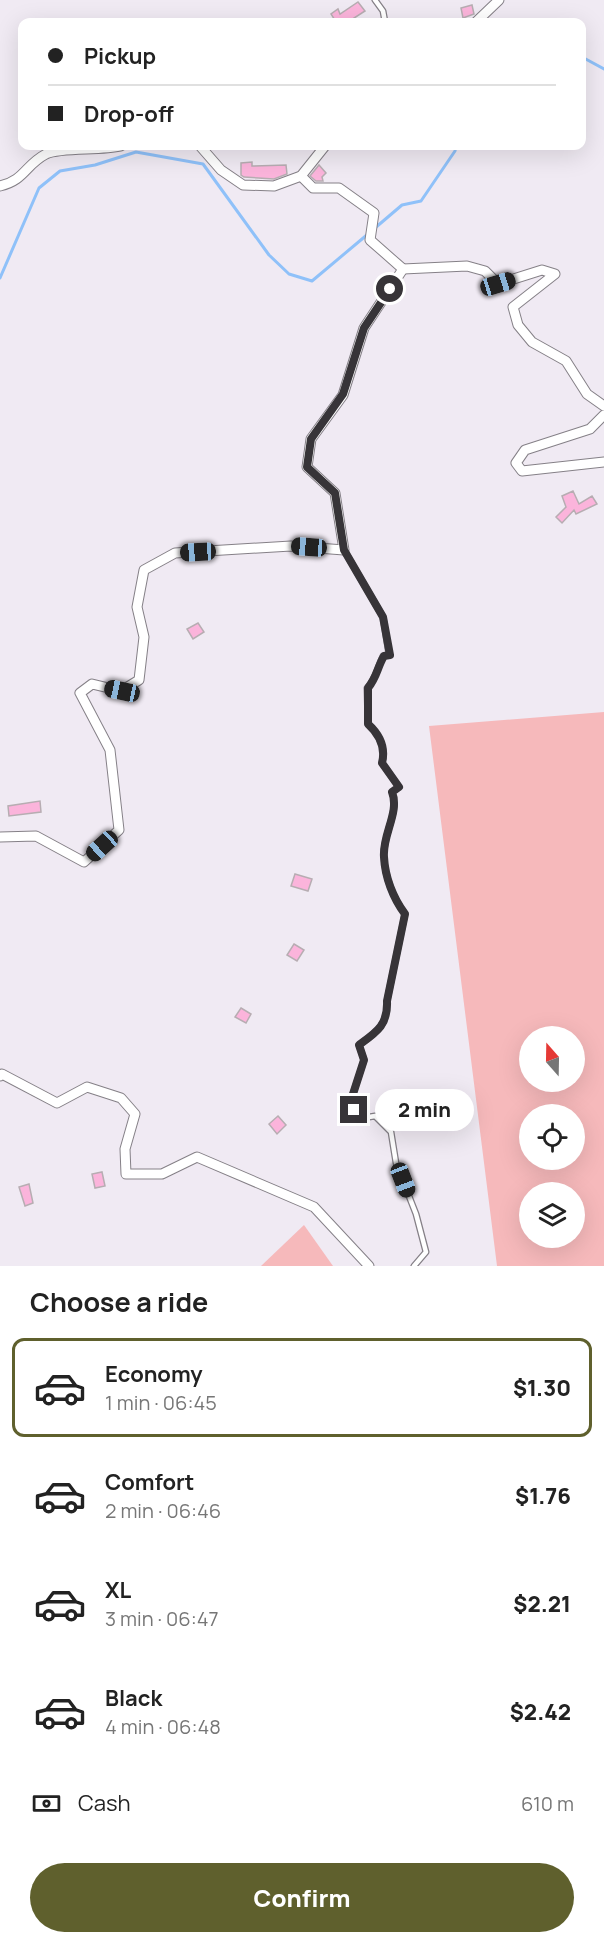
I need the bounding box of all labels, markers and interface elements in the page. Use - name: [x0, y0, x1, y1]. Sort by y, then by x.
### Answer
- text: Pickup: [84, 41, 156, 71]
- text: Drop-off: [84, 99, 174, 129]
- car: [478, 270, 518, 298]
- route start: [376, 275, 403, 302]
- car: [290, 537, 328, 557]
- car: [180, 542, 216, 562]
- car: [103, 678, 141, 704]
- car: [83, 827, 121, 865]
- north arrow: [519, 1026, 585, 1092]
- map controls: [519, 1026, 585, 1248]
- callout: 2 min: [375, 1089, 474, 1131]
- route end: [340, 1096, 367, 1123]
- text: 2 min: [398, 1096, 451, 1123]
- button: locate: [519, 1104, 585, 1170]
- car: [388, 1160, 418, 1200]
- button: layers: [519, 1182, 585, 1248]
- text: Choose a ride: [30, 1283, 208, 1320]
- text: Economy: [105, 1359, 203, 1389]
- icon: car: [33, 1361, 87, 1415]
- text: $1.30: [513, 1373, 571, 1403]
- text: 1 min · 06:45: [105, 1389, 217, 1416]
- text: Comfort: [105, 1467, 194, 1497]
- icon: car: [33, 1469, 87, 1523]
- text: $1.76: [515, 1481, 571, 1511]
- text: 2 min · 06:46: [105, 1497, 221, 1524]
- text: XL: [105, 1575, 131, 1605]
- icon: car: [33, 1577, 87, 1631]
- text: $2.21: [513, 1589, 571, 1619]
- text: 3 min · 06:47: [105, 1605, 219, 1632]
- text: Black: [105, 1683, 162, 1713]
- icon: car: [33, 1685, 87, 1739]
- text: $2.42: [510, 1697, 571, 1727]
- text: 4 min · 06:48: [105, 1713, 221, 1740]
- icon: cash: [30, 1787, 63, 1820]
- text: Cash: [78, 1788, 131, 1818]
- text: 610 m: [521, 1790, 574, 1817]
- button: Confirm: [30, 1863, 574, 1932]

